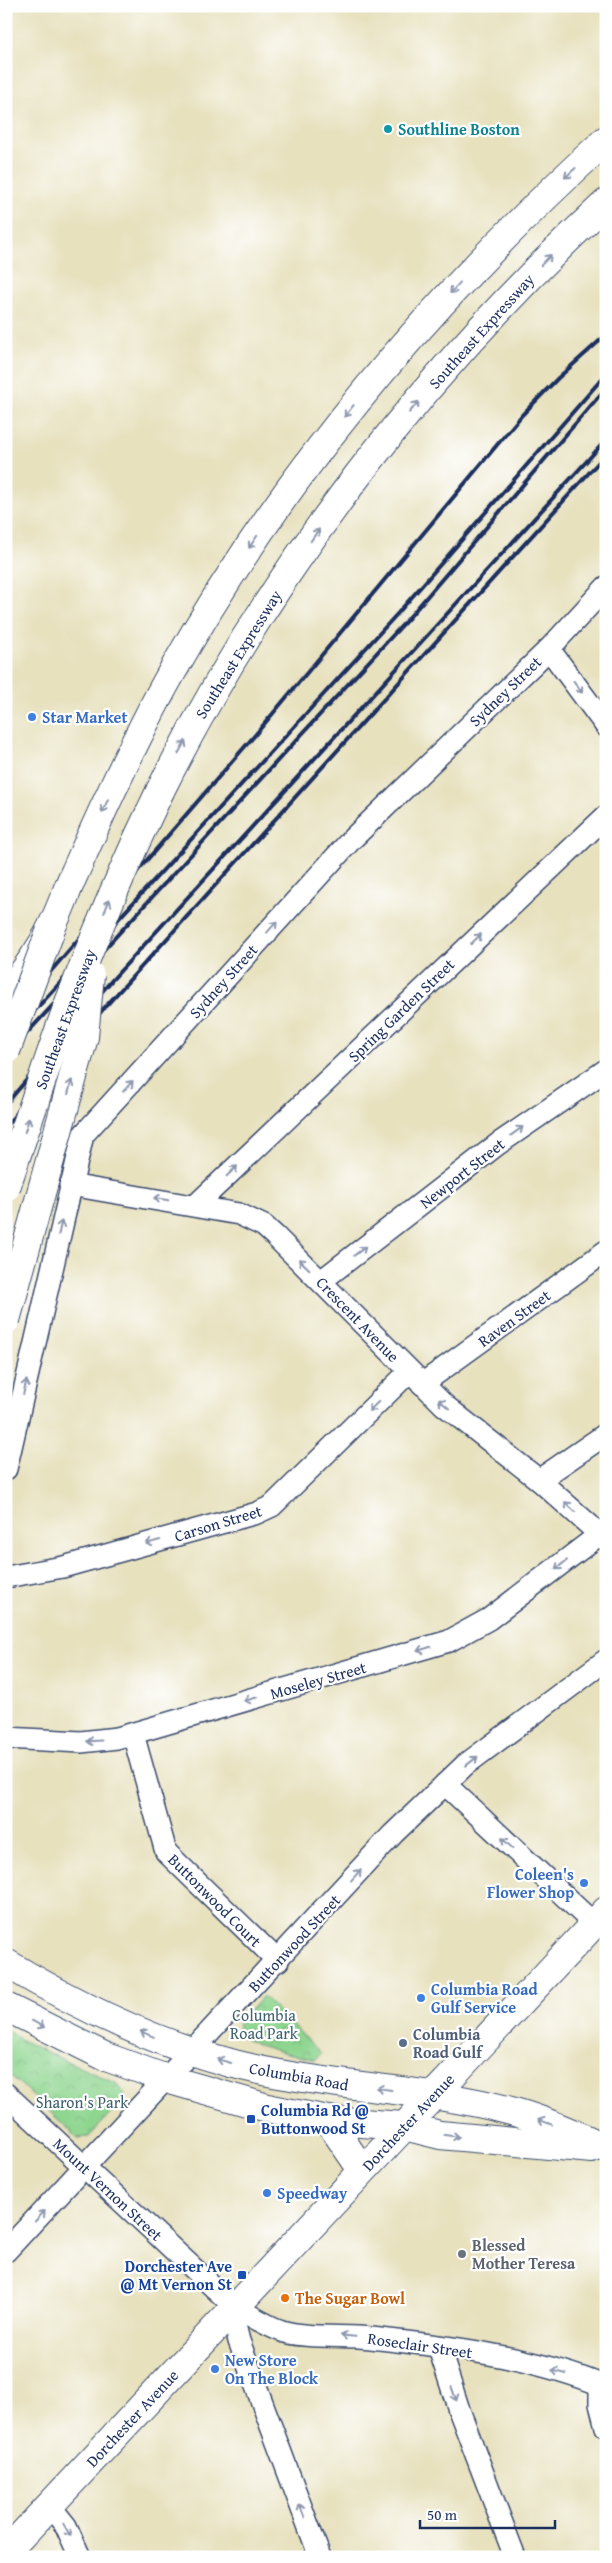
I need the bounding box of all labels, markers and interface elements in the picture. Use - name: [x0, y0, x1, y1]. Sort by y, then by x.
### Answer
- place label: Southline Boston: [398, 117, 520, 141]
- marker: Southline Boston: [382, 123, 394, 135]
- one-way arrow: [563, 167, 576, 179]
- one-way arrow: [540, 254, 552, 267]
- street label: Southeast Expressway: [423, 268, 539, 394]
- one-way arrow: [449, 281, 461, 294]
- one-way arrow: [408, 400, 419, 413]
- one-way arrow: [344, 404, 355, 417]
- one-way arrow: [310, 529, 320, 543]
- one-way arrow: [248, 535, 258, 549]
- street label: Southeast Expressway: [189, 585, 287, 723]
- street label: Sydney Street: [463, 650, 547, 732]
- one-way arrow: [572, 680, 583, 693]
- place label: Star Market: [42, 705, 128, 729]
- marker: Star Market: [26, 711, 38, 723]
- one-way arrow: [178, 741, 188, 755]
- one-way arrow: [100, 798, 109, 813]
- one-way arrow: [103, 899, 112, 914]
- one-way arrow: [267, 920, 278, 933]
- one-way arrow: [470, 933, 483, 945]
- street label: Sydney Street: [183, 938, 263, 1024]
- street label: Southeast Expressway: [28, 945, 102, 1093]
- street label: Spring Garden Street: [342, 952, 460, 1067]
- one-way arrow: [122, 1079, 134, 1092]
- one-way arrow: [66, 1080, 75, 1096]
- one-way arrow: [23, 1117, 33, 1133]
- one-way arrow: [510, 1126, 524, 1136]
- street label: Newport Street: [414, 1132, 510, 1214]
- one-way arrow: [225, 1165, 238, 1177]
- one-way arrow: [154, 1194, 170, 1204]
- one-way arrow: [56, 1221, 65, 1237]
- one-way arrow: [353, 1246, 367, 1256]
- one-way arrow: [298, 1258, 311, 1270]
- street label: Crescent Avenue: [311, 1271, 405, 1367]
- street label: Raven Street: [473, 1283, 556, 1353]
- one-way arrow: [21, 1379, 30, 1395]
- one-way arrow: [437, 1399, 450, 1410]
- one-way arrow: [368, 1400, 380, 1412]
- street label: Carson Street: [171, 1498, 265, 1548]
- one-way arrow: [563, 1501, 576, 1513]
- one-way arrow: [145, 1538, 161, 1547]
- one-way arrow: [555, 1559, 568, 1570]
- one-way arrow: [416, 1644, 432, 1654]
- street label: Moseley Street: [267, 1655, 369, 1705]
- one-way arrow: [243, 1695, 259, 1705]
- one-way arrow: [86, 1737, 102, 1746]
- one-way arrow: [465, 1755, 478, 1766]
- one-way arrow: [501, 1837, 514, 1849]
- street label: Buttonwood Court: [163, 1848, 267, 1952]
- place label: Coleen's Flower Shop: [487, 1862, 574, 1904]
- one-way arrow: [351, 1868, 362, 1881]
- marker: Coleen's Flower Shop: [578, 1877, 590, 1889]
- street label: Buttonwood Street: [242, 1888, 346, 1997]
- place label: Columbia Road Gulf Service: [431, 1977, 538, 2019]
- marker: Columbia Road Gulf Service: [415, 1992, 427, 2004]
- park label: Columbia Road Park: [230, 2003, 299, 2045]
- one-way arrow: [30, 2020, 45, 2029]
- place label: Columbia Road Gulf: [413, 2022, 484, 2064]
- one-way arrow: [140, 2029, 155, 2039]
- marker: Columbia Road Gulf: [397, 2037, 409, 2049]
- street label: Columbia Road: [247, 2055, 351, 2097]
- one-way arrow: [217, 2056, 233, 2066]
- street label: Dorchester Avenue: [356, 2068, 460, 2176]
- one-way arrow: [377, 2084, 393, 2094]
- park label: Sharon's Park: [36, 2090, 129, 2114]
- place label: Columbia Rd @ Buttonwood St: [261, 2098, 369, 2140]
- marker: Columbia Rd @ Buttonwood St: [245, 2113, 257, 2125]
- one-way arrow: [538, 2117, 553, 2126]
- one-way arrow: [443, 2131, 459, 2141]
- street label: Mount Vernon Street: [48, 2132, 168, 2246]
- place label: Speedway: [277, 2181, 348, 2205]
- marker: Speedway: [261, 2187, 273, 2199]
- one-way arrow: [34, 2209, 46, 2222]
- place label: Blessed Mother Teresa: [472, 2233, 576, 2275]
- marker: Blessed Mother Teresa: [456, 2248, 468, 2260]
- place label: Dorchester Ave @ Mt Vernon St: [120, 2254, 232, 2296]
- marker: Dorchester Ave @ Mt Vernon St: [236, 2269, 248, 2281]
- place label: The Sugar Bowl: [295, 2286, 405, 2310]
- marker: The Sugar Bowl: [279, 2292, 291, 2304]
- street label: Roseclair Street: [366, 2326, 474, 2364]
- one-way arrow: [340, 2331, 356, 2341]
- place label: New Store On The Block: [225, 2348, 319, 2390]
- marker: New Store On The Block: [209, 2363, 221, 2375]
- street label: Dorchester Avenue: [80, 2364, 184, 2472]
- one-way arrow: [552, 2367, 568, 2376]
- one-way arrow: [450, 2386, 459, 2401]
- scale bar: [420, 2498, 554, 2530]
- one-way arrow: [297, 2504, 306, 2519]
- text: 50 m: [427, 2504, 458, 2525]
- one-way arrow: [63, 2522, 73, 2536]

